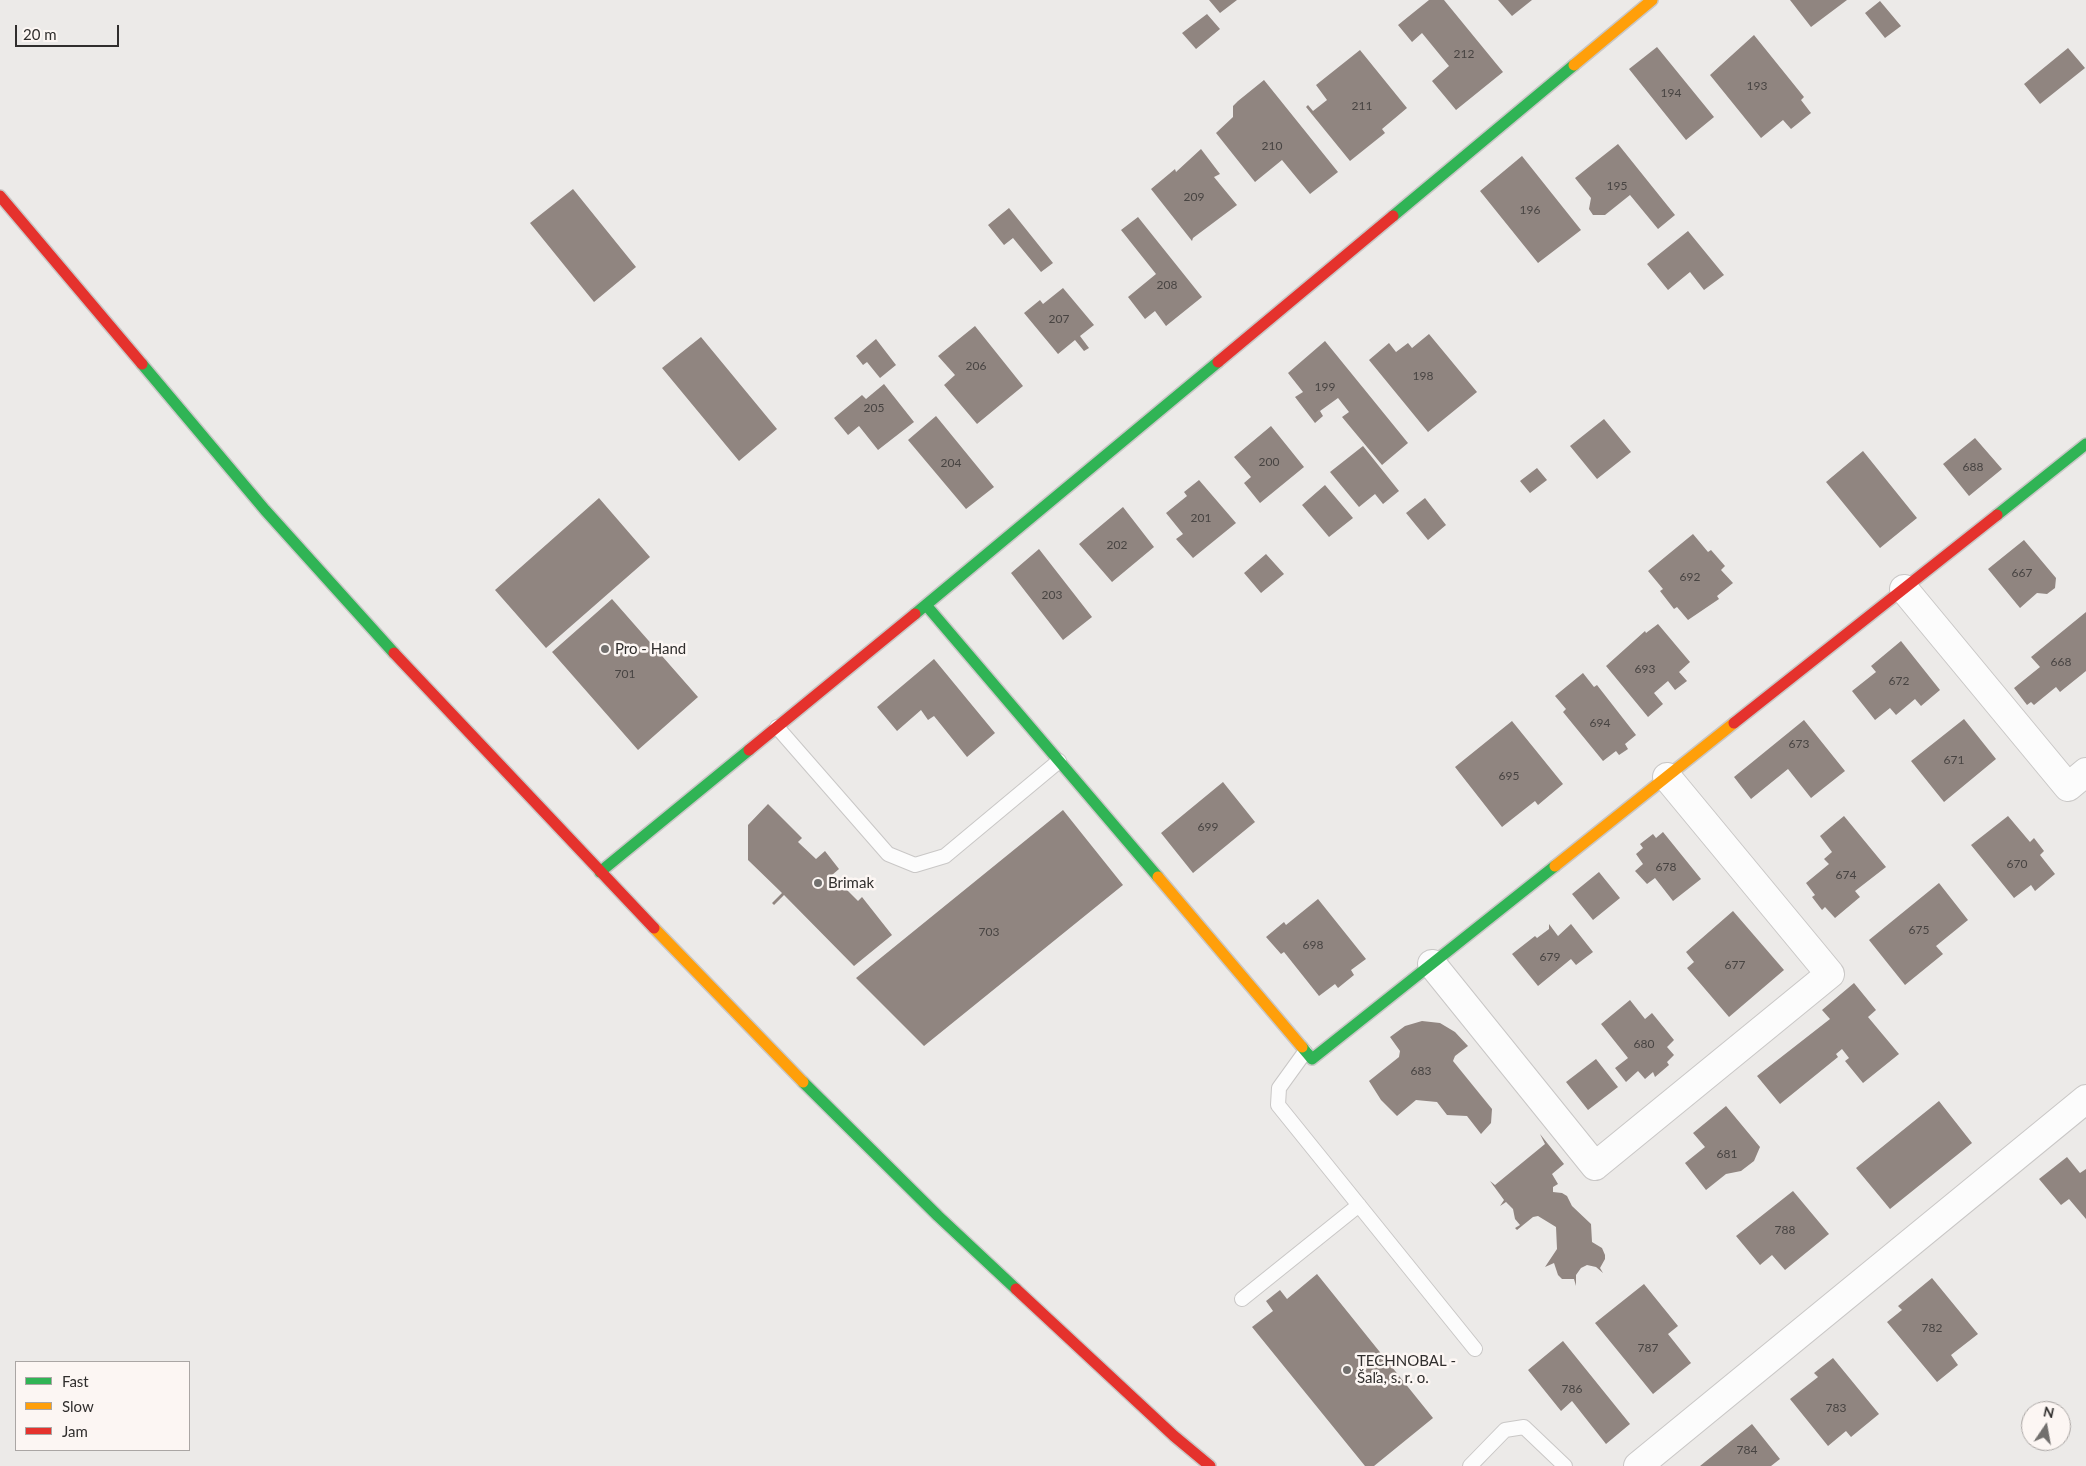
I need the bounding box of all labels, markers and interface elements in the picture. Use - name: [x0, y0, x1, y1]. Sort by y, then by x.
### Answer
- scale bar: [18, 15, 121, 47]
- text: 20 m: [23, 25, 57, 43]
- house number: 212: [1454, 47, 1474, 61]
- house number: 193: [1747, 79, 1767, 93]
- house number: 194: [1661, 86, 1681, 100]
- house number: 211: [1352, 99, 1372, 113]
- house number: 210: [1262, 139, 1282, 153]
- house number: 195: [1607, 179, 1627, 193]
- house number: 209: [1184, 190, 1204, 204]
- house number: 196: [1520, 203, 1540, 217]
- house number: 208: [1157, 278, 1177, 292]
- house number: 207: [1049, 312, 1069, 326]
- house number: 206: [966, 359, 986, 373]
- house number: 198: [1413, 369, 1433, 383]
- house number: 199: [1315, 380, 1335, 394]
- house number: 205: [864, 401, 884, 415]
- house number: 200: [1259, 455, 1279, 469]
- house number: 204: [941, 456, 961, 470]
- house number: 688: [1963, 460, 1983, 474]
- house number: 201: [1191, 511, 1211, 525]
- house number: 202: [1107, 538, 1127, 552]
- house number: 667: [2012, 566, 2032, 580]
- house number: 692: [1680, 570, 1700, 584]
- house number: 203: [1042, 588, 1062, 602]
- place label: Pro - Hand: [615, 640, 686, 658]
- marker: Pro - Hand: [599, 643, 611, 655]
- house number: 668: [2051, 655, 2071, 669]
- house number: 693: [1635, 662, 1655, 676]
- house number: 701: [615, 667, 635, 681]
- house number: 672: [1889, 674, 1909, 688]
- house number: 694: [1590, 716, 1610, 730]
- house number: 673: [1789, 737, 1809, 751]
- house number: 671: [1944, 753, 1964, 767]
- house number: 695: [1499, 769, 1519, 783]
- house number: 699: [1198, 820, 1218, 834]
- house number: 670: [2007, 857, 2027, 871]
- house number: 678: [1656, 860, 1676, 874]
- house number: 674: [1836, 868, 1856, 882]
- place label: Brimak: [828, 874, 874, 892]
- marker: Brimak: [812, 877, 824, 889]
- house number: 675: [1909, 923, 1929, 937]
- house number: 703: [979, 925, 999, 939]
- house number: 698: [1303, 938, 1323, 952]
- house number: 679: [1540, 950, 1560, 964]
- house number: 677: [1725, 958, 1745, 972]
- house number: 680: [1634, 1037, 1654, 1051]
- house number: 683: [1411, 1064, 1431, 1078]
- house number: 681: [1717, 1147, 1737, 1161]
- house number: 788: [1775, 1223, 1795, 1237]
- house number: 782: [1922, 1321, 1942, 1335]
- house number: 787: [1638, 1341, 1658, 1355]
- place label: TECHNOBAL - Šaľa, s. r. o.: [1357, 1352, 1456, 1387]
- legend: [15, 1361, 190, 1451]
- marker: TECHNOBAL - Šaľa, s. r. o.: [1341, 1364, 1353, 1376]
- text: Fast: [62, 1372, 89, 1390]
- house number: 786: [1562, 1382, 1582, 1396]
- text: Slow: [62, 1397, 94, 1415]
- house number: 783: [1826, 1401, 1846, 1415]
- north arrow: [2021, 1401, 2071, 1451]
- text: N: [2042, 1402, 2056, 1421]
- text: Jam: [62, 1422, 88, 1440]
- house number: 784: [1737, 1443, 1757, 1457]

